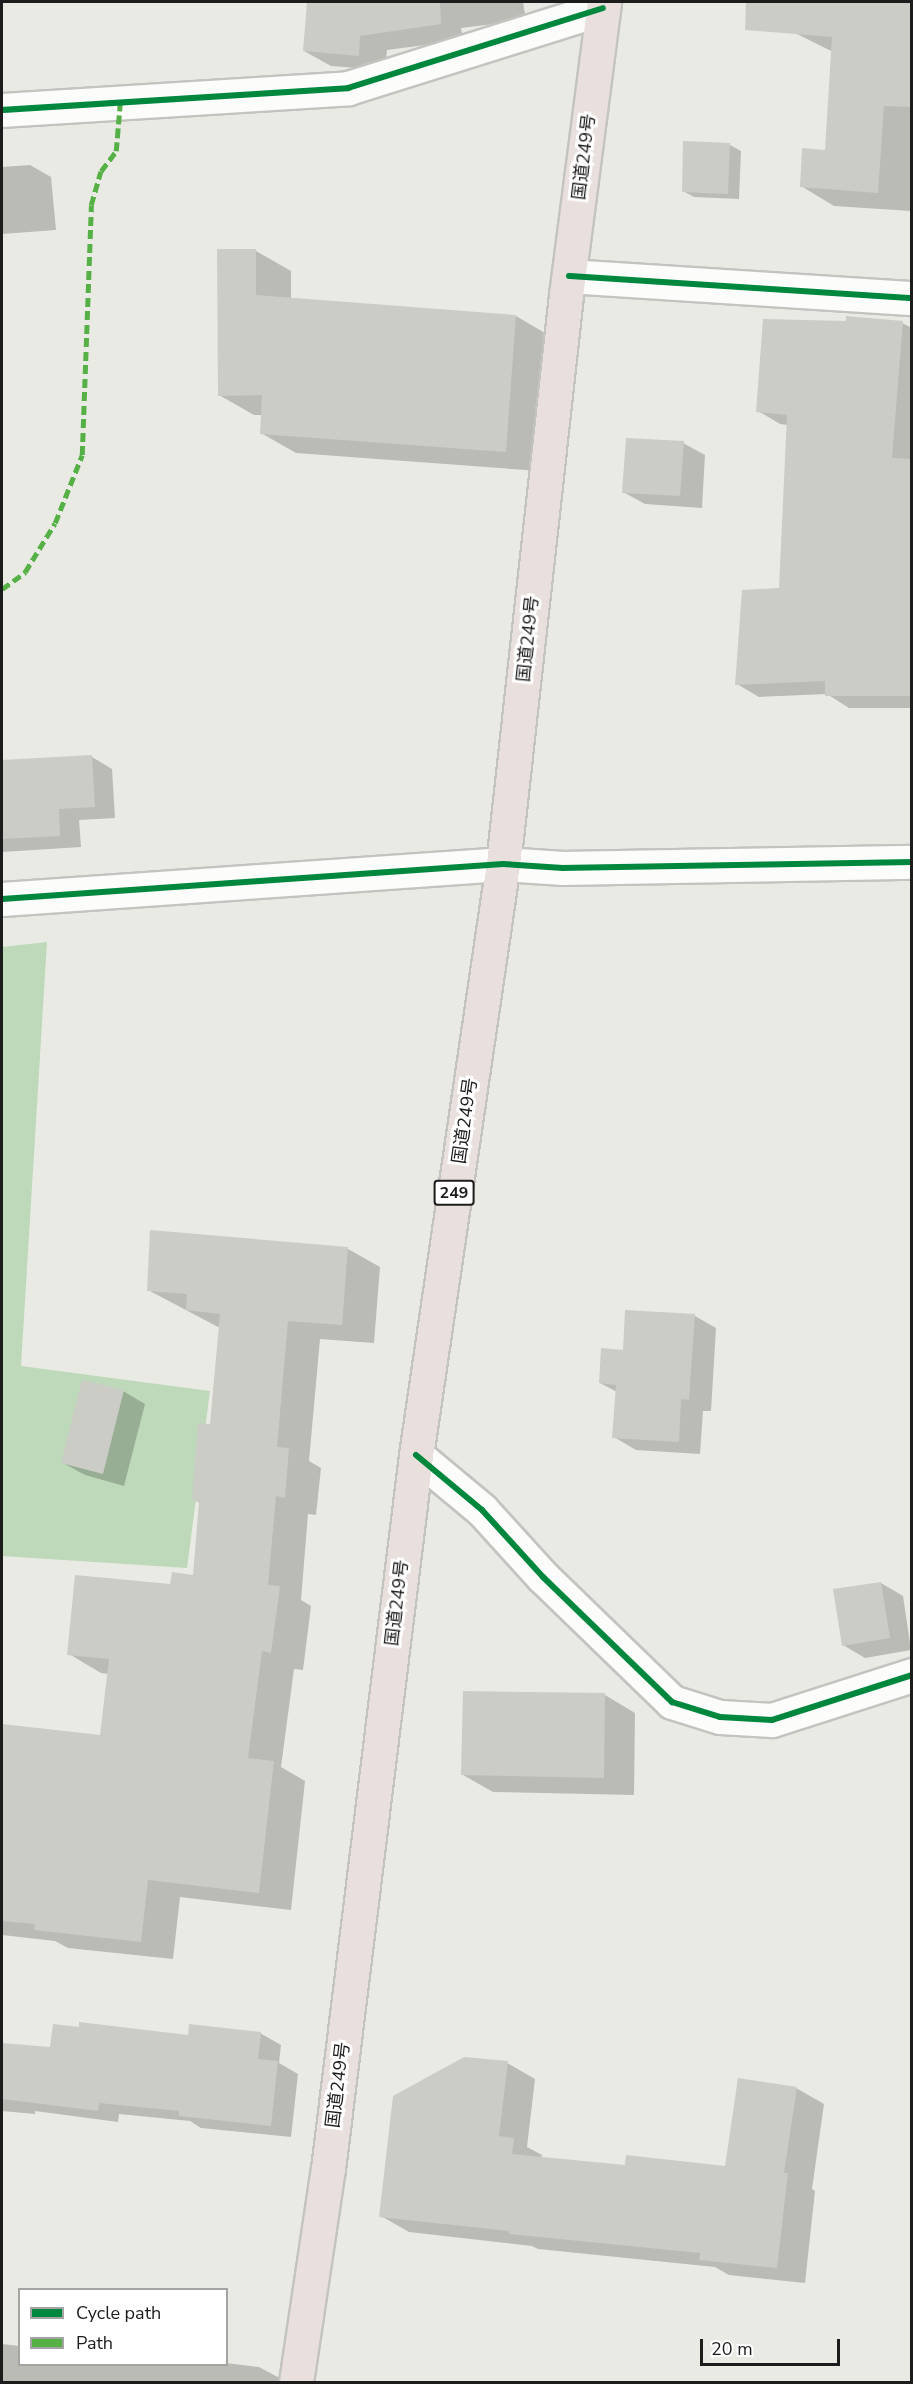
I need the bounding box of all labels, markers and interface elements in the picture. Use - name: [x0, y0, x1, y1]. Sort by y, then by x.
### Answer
- street label: 国道249号: [568, 113, 600, 201]
- street label: 国道249号: [513, 595, 543, 683]
- street label: 国道249号: [448, 1077, 482, 1165]
- road number: 249: [433, 1180, 475, 1206]
- street label: 国道249号: [381, 1559, 413, 1647]
- street label: 国道249号: [322, 2041, 354, 2129]
- legend: [18, 2288, 228, 2366]
- text: Cycle path: [76, 2301, 161, 2325]
- scale bar: [703, 2327, 842, 2365]
- text: Path: [76, 2331, 113, 2355]
- text: 20 m: [711, 2337, 753, 2361]

